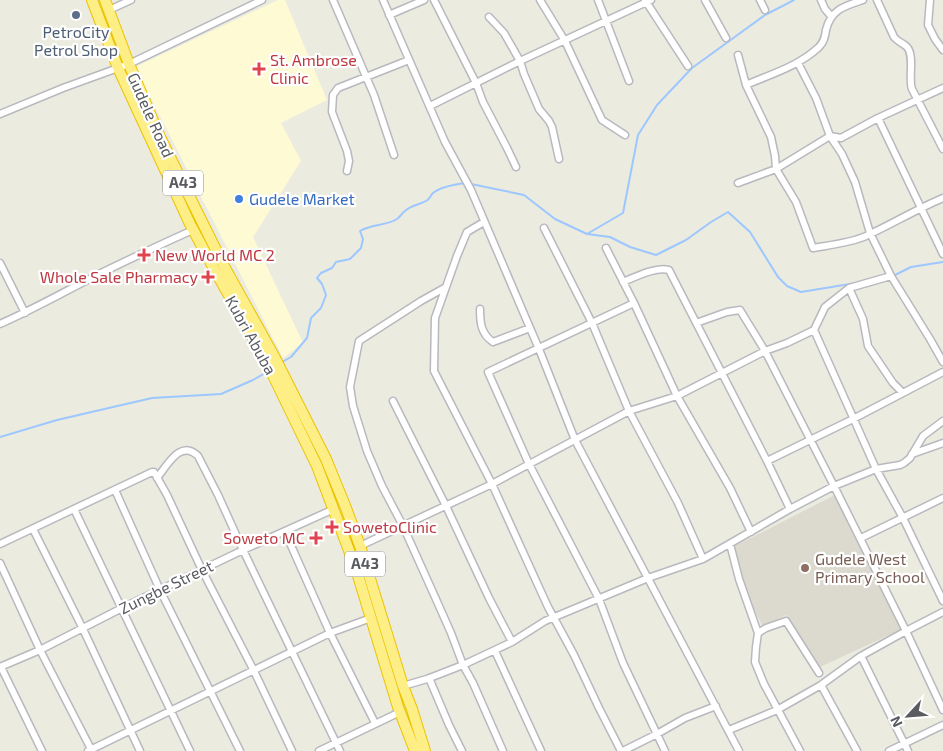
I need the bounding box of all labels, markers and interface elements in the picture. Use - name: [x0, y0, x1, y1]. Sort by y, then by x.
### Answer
- marker: PetroCity Petrol Shop: [70, 9, 82, 21]
- place label: PetroCity Petrol Shop: [34, 22, 118, 59]
- place label: St. Ambrose Clinic: [270, 50, 357, 87]
- marker: St. Ambrose Clinic: [252, 62, 266, 76]
- street label: Gudele Road: [124, 70, 179, 160]
- road number: A43: [163, 170, 203, 196]
- place label: Gudele Market: [249, 189, 355, 208]
- marker: Gudele Market: [233, 193, 245, 205]
- place label: New World MC 2: [155, 245, 275, 264]
- marker: New World MC 2: [137, 248, 151, 262]
- place label: Whole Sale Pharmacy: [40, 267, 199, 286]
- marker: Whole Sale Pharmacy: [202, 271, 214, 283]
- street label: Kubri Abuba: [222, 292, 281, 378]
- place label: SowetoClinic: [343, 517, 437, 536]
- marker: SowetoClinic: [325, 520, 339, 534]
- place label: Soweto MC: [223, 528, 305, 547]
- marker: Soweto MC: [309, 531, 323, 545]
- place label: Gudele West Primary School: [815, 549, 925, 586]
- road number: A43: [345, 552, 385, 576]
- street label: Zungbe Street: [116, 556, 216, 617]
- marker: Gudele West Primary School: [799, 562, 811, 574]
- north arrow: [883, 691, 933, 741]
- text: N: [886, 714, 906, 730]

